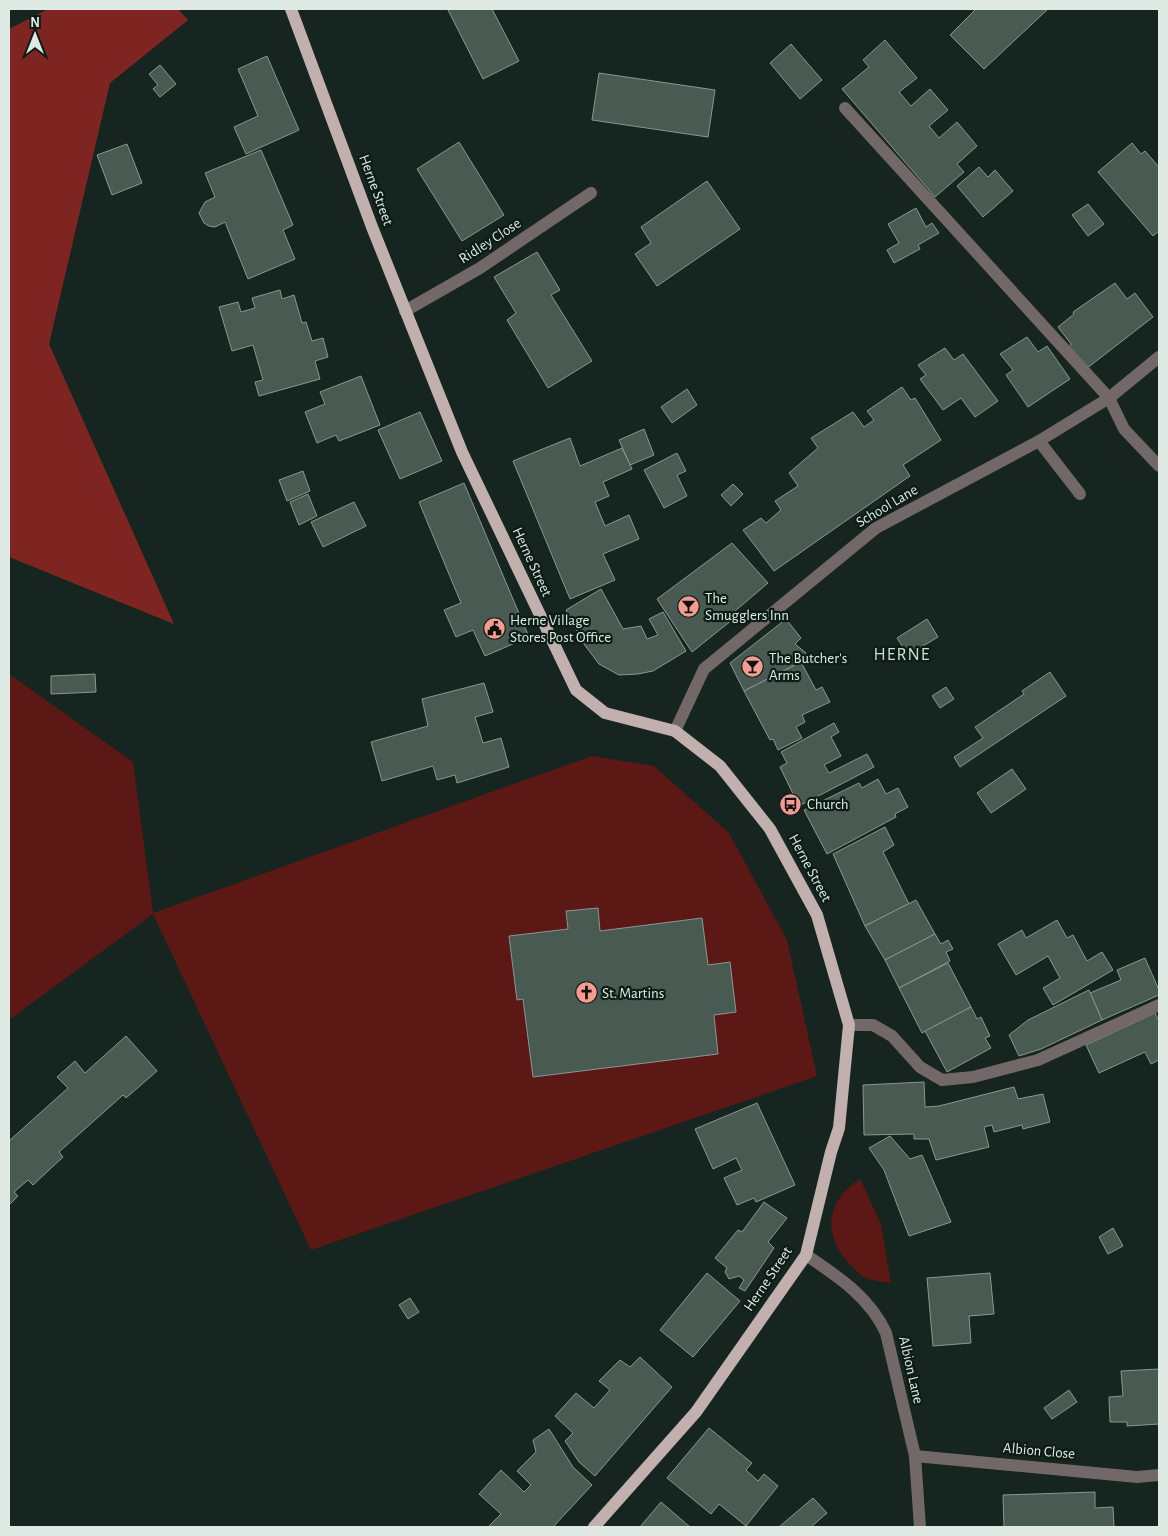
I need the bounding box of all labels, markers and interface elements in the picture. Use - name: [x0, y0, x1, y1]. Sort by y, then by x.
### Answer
- north arrow: [10, 10, 60, 60]
- text: N: [30, 16, 40, 30]
- street label: Herne Street: [356, 153, 396, 228]
- street label: Ridley Close: [456, 215, 524, 267]
- street label: School Lane: [854, 482, 920, 530]
- street label: Herne Street: [510, 525, 555, 599]
- place label: The Smugglers Inn: [705, 591, 789, 623]
- bar icon: The Smugglers Inn: [677, 595, 701, 619]
- place label: Herne Village Stores Post Office: [510, 613, 611, 645]
- public building icon: Herne Village Stores Post Office: [482, 617, 506, 641]
- district label: HERNE: [874, 646, 930, 664]
- place label: The Butcher's Arms: [769, 651, 847, 683]
- bar icon: The Butcher's Arms: [741, 655, 765, 679]
- bus stop icon: Church: [779, 792, 803, 816]
- place label: Church: [807, 797, 849, 812]
- street label: Herne Street: [786, 832, 834, 904]
- church icon: St. Martins: [574, 981, 598, 1005]
- place label: St. Martins: [602, 986, 664, 1001]
- street label: Herne Street: [741, 1244, 795, 1314]
- street label: Albion Lane: [896, 1335, 926, 1405]
- street label: Albion Close: [1002, 1440, 1076, 1462]

